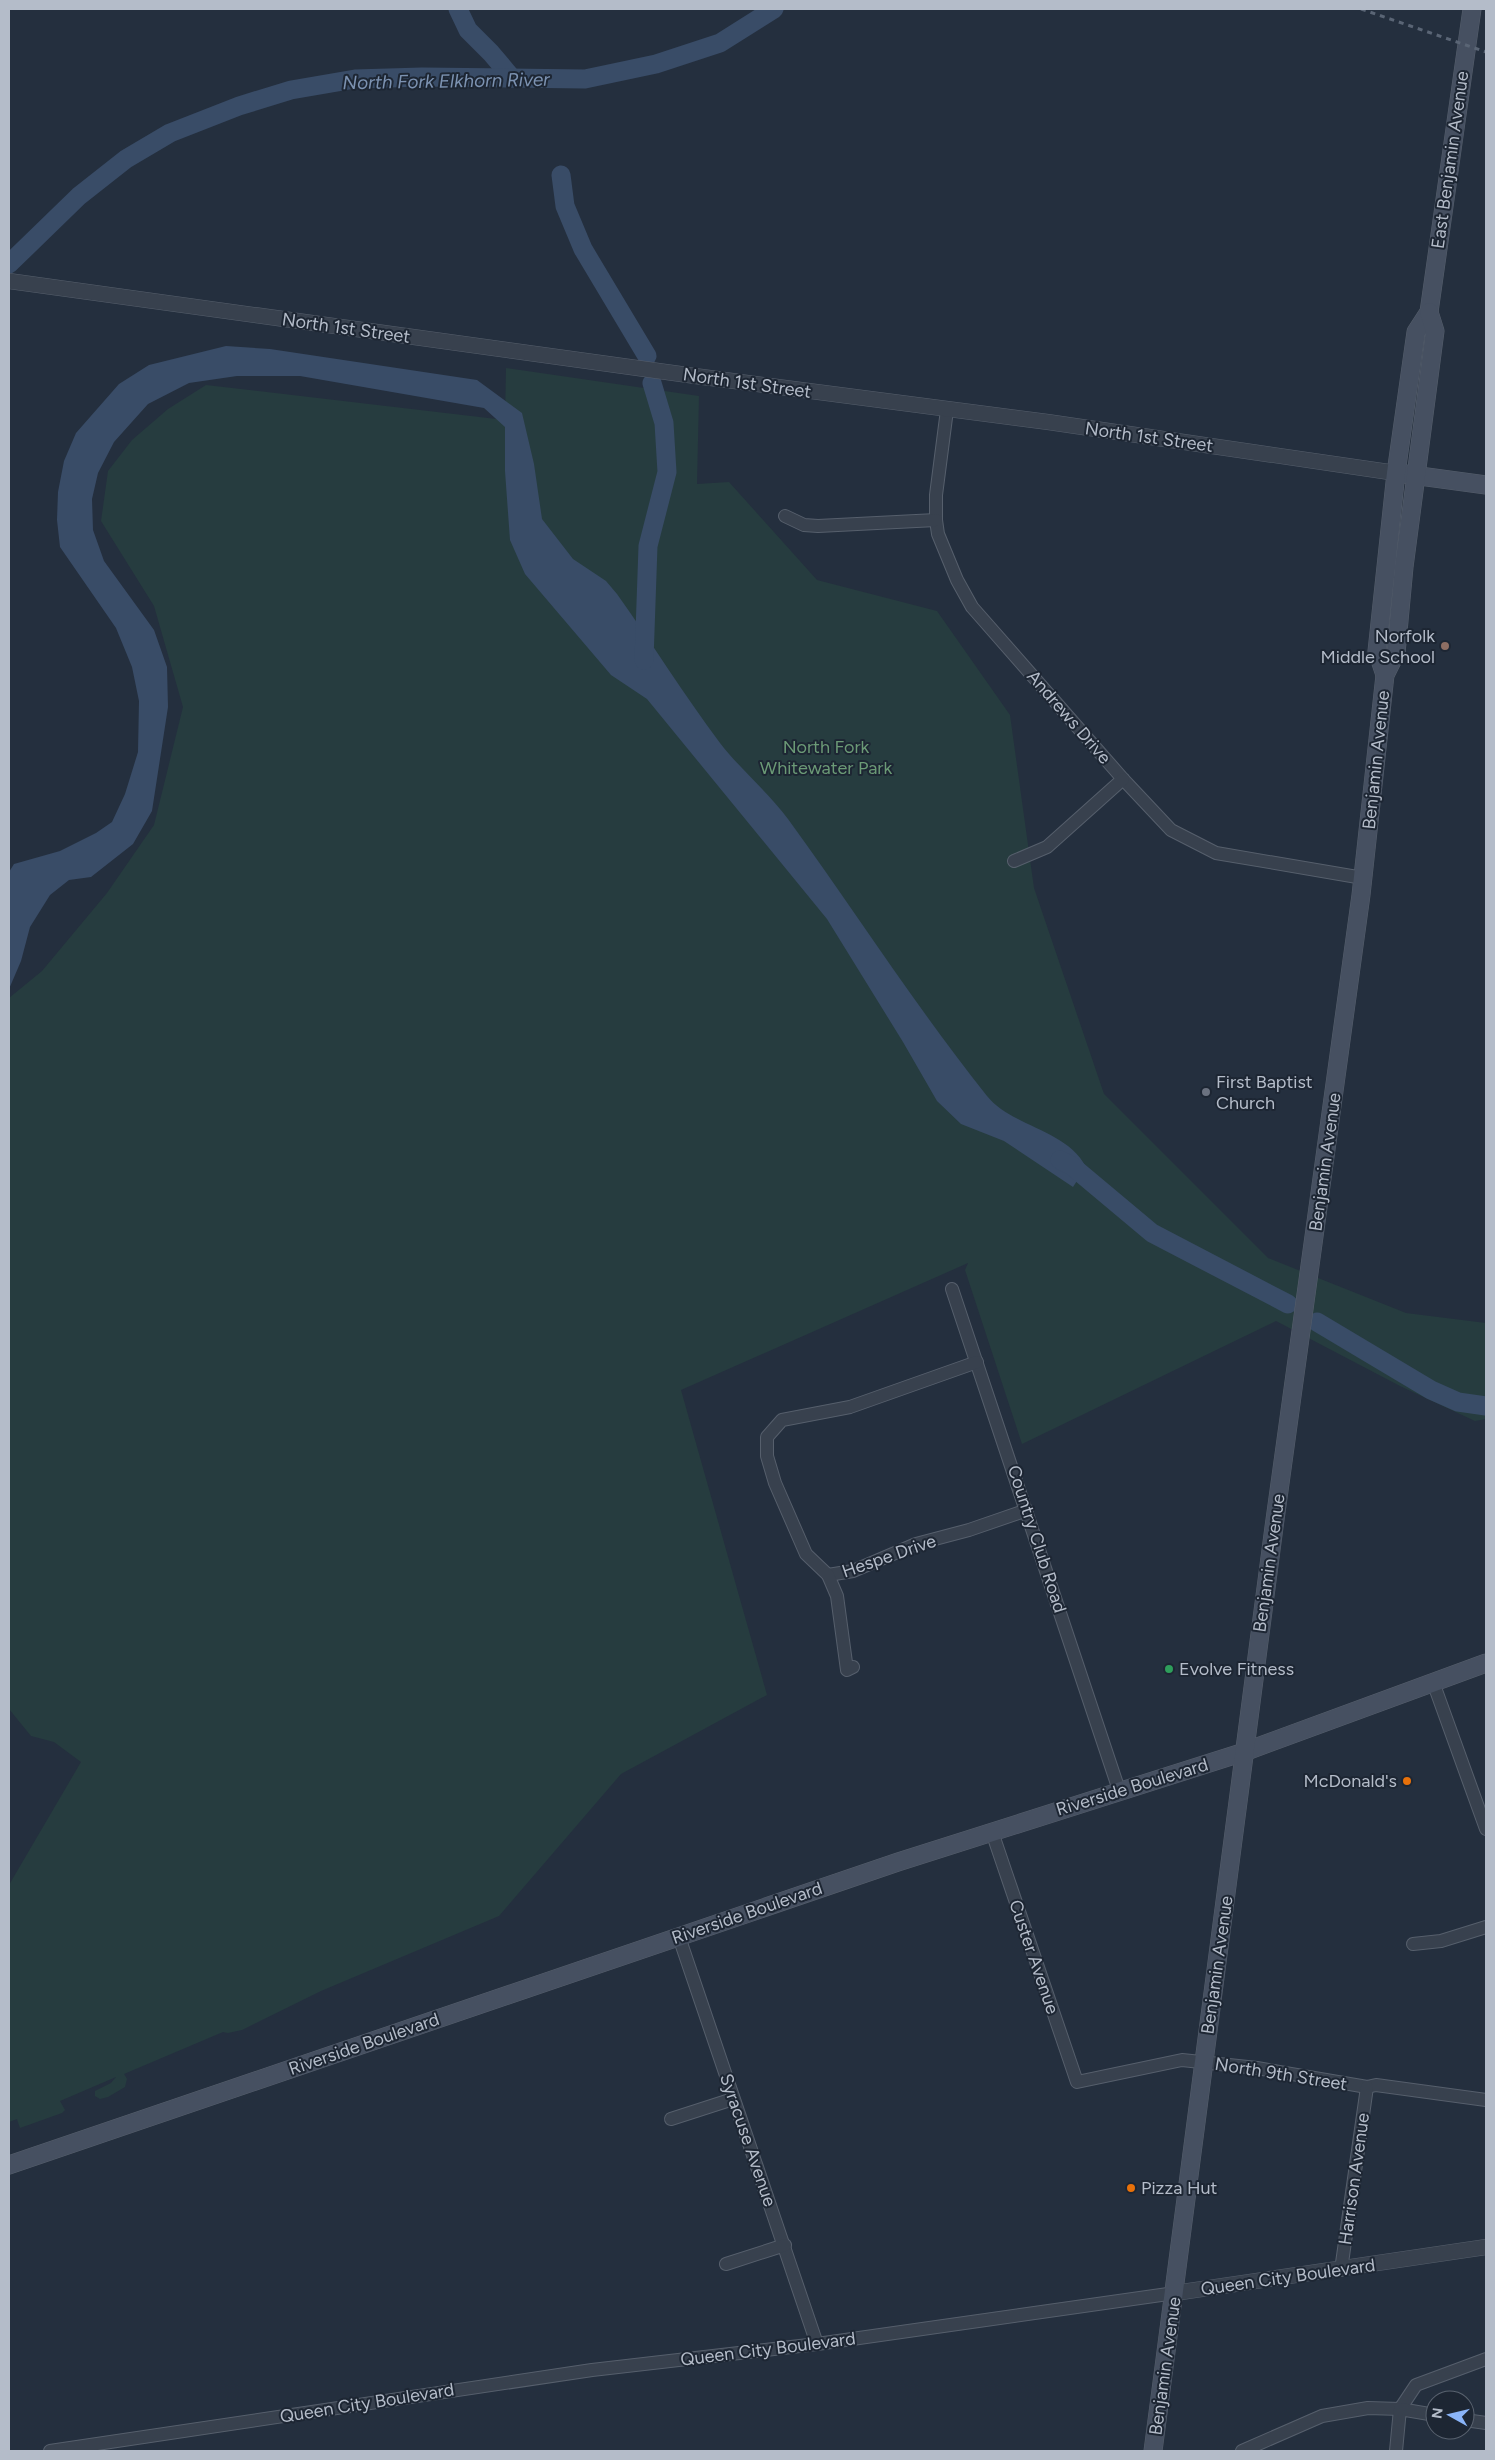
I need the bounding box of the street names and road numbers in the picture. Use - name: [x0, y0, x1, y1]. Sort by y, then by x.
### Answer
- street label: East Benjamin Avenue: [1427, 70, 1473, 250]
- street label: North 1st Street: [280, 308, 412, 348]
- street label: North 1st Street: [681, 363, 813, 403]
- street label: North 1st Street: [1083, 417, 1215, 457]
- street label: Andrews Drive: [1022, 666, 1116, 768]
- street label: Benjamin Avenue: [1358, 689, 1394, 831]
- street label: Benjamin Avenue: [1304, 1091, 1346, 1233]
- street label: Country Club Road: [1003, 1462, 1071, 1616]
- street label: Benjamin Avenue: [1248, 1492, 1290, 1634]
- street label: Hespe Drive: [839, 1530, 939, 1582]
- street label: Riverside Boulevard: [1053, 1753, 1211, 1821]
- street label: Riverside Boulevard: [669, 1877, 825, 1949]
- street label: Benjamin Avenue: [1196, 1894, 1238, 2036]
- street label: Custer Avenue: [1004, 1897, 1064, 2017]
- street label: Riverside Boulevard: [286, 2008, 442, 2080]
- street label: North 9th Street: [1213, 2053, 1349, 2095]
- street label: Syracuse Avenue: [715, 2071, 781, 2209]
- street label: Harrison Avenue: [1334, 2111, 1374, 2246]
- street label: Queen City Boulevard: [1199, 2254, 1377, 2300]
- street label: Benjamin Avenue: [1144, 2295, 1186, 2437]
- street label: Queen City Boulevard: [679, 2327, 857, 2371]
- street label: Queen City Boulevard: [278, 2378, 456, 2428]

